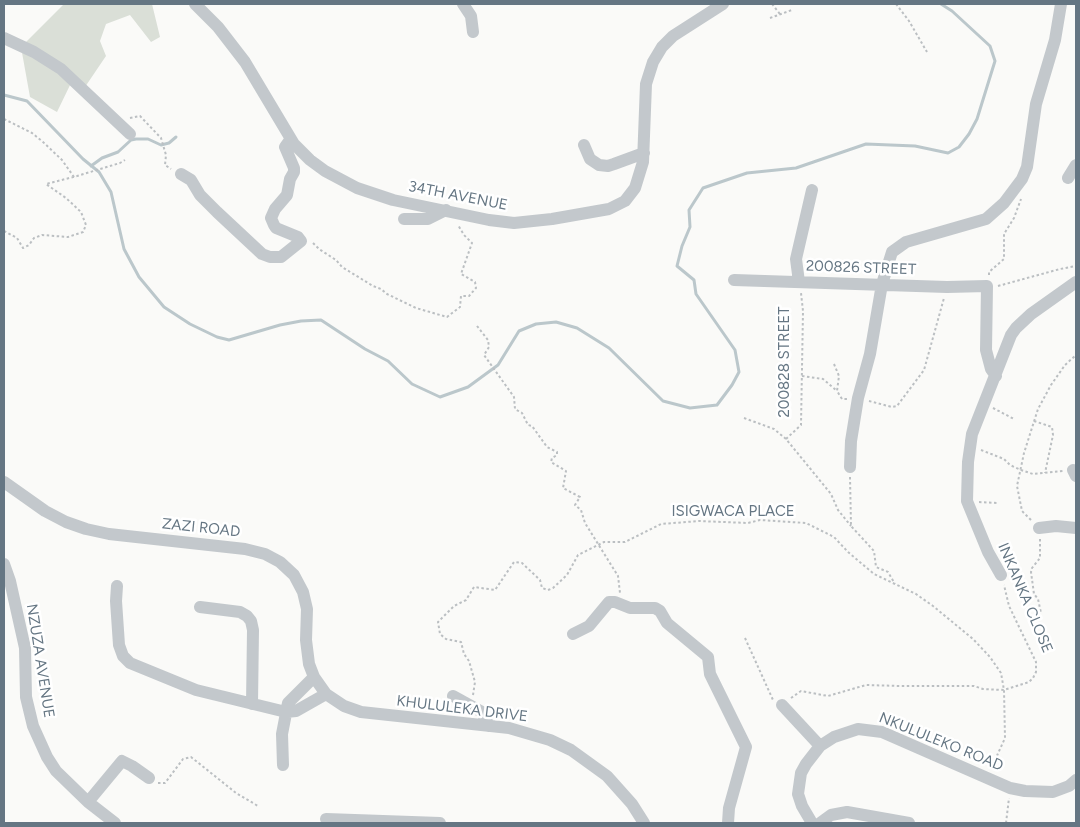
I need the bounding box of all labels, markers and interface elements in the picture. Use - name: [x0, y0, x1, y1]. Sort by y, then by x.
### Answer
- street label: 34TH AVENUE: [407, 178, 509, 214]
- street label: 200826 STREET: [806, 257, 916, 279]
- street label: 200828 STREET: [776, 306, 794, 418]
- street label: ISIGWACA PLACE: [671, 503, 795, 521]
- street label: ZAZI ROAD: [161, 515, 241, 541]
- street label: INKANKA CLOSE: [994, 540, 1056, 656]
- street label: NZUZA AVENUE: [22, 603, 58, 719]
- street label: KHULULEKA DRIVE: [395, 692, 529, 726]
- street label: NKULULEKO ROAD: [876, 709, 1006, 775]

